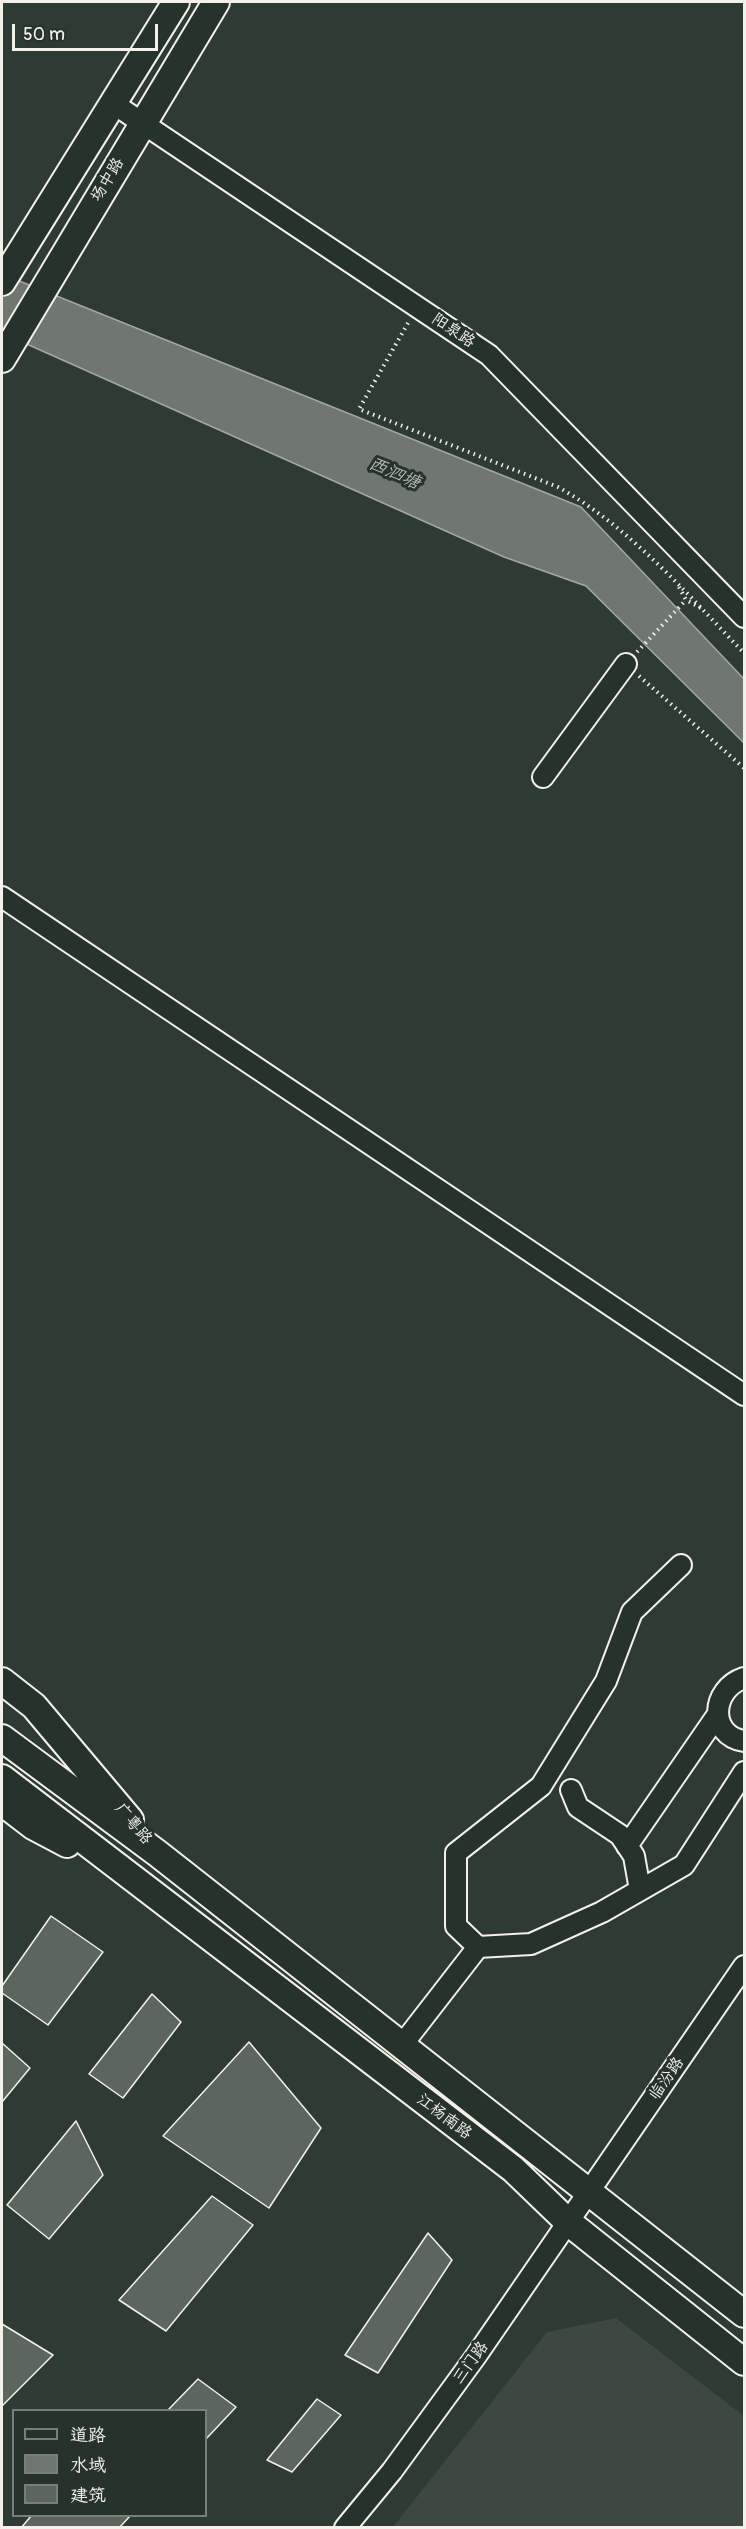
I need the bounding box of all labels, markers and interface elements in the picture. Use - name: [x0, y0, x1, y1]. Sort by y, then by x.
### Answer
- scale bar: [15, 12, 160, 50]
- text: 50 m: [23, 23, 65, 46]
- street label: 场中路: [87, 154, 129, 206]
- street label: 阳泉路: [428, 310, 478, 352]
- water label: 西泗塘: [365, 453, 423, 495]
- street label: 广粤路: [110, 1799, 156, 1849]
- street label: 临汾路: [645, 2054, 689, 2104]
- street label: 江杨南路: [413, 2090, 475, 2144]
- street label: 三门路: [449, 2338, 493, 2388]
- legend: [12, 2409, 207, 2517]
- text: 道路: [70, 2424, 106, 2447]
- text: 水域: [70, 2454, 106, 2477]
- text: 建筑: [70, 2484, 106, 2507]

